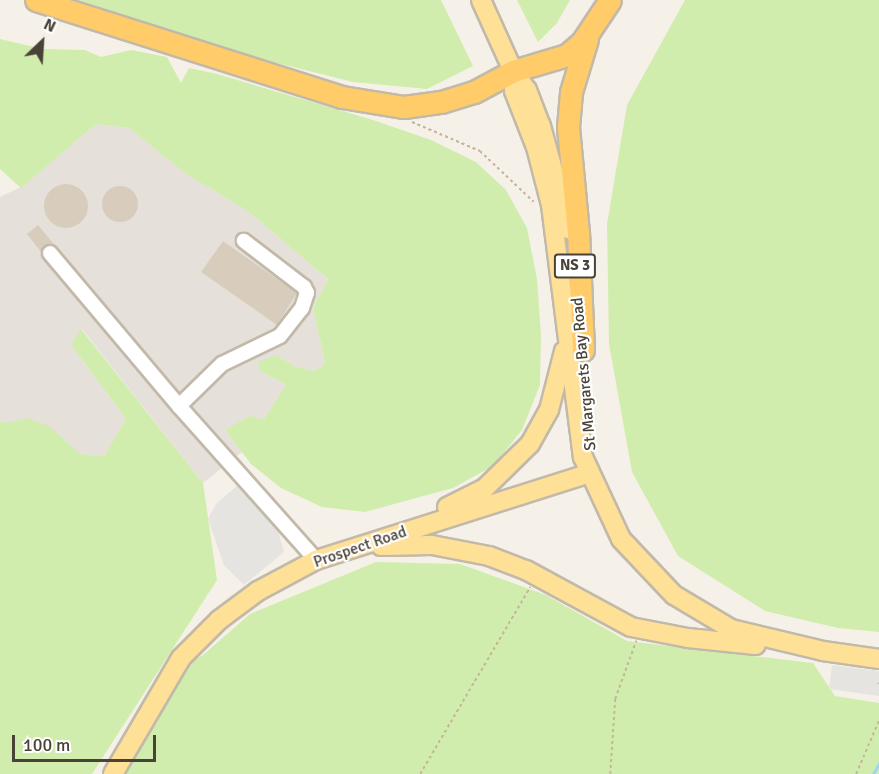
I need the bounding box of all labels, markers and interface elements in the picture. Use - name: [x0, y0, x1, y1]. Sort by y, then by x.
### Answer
- north arrow: [12, 12, 72, 72]
- text: N: [40, 14, 59, 37]
- road number: NS 3: [552, 254, 598, 278]
- street label: St Margarets Bay Road: [568, 297, 600, 451]
- street label: Prospect Road: [311, 522, 409, 572]
- scale bar: [15, 723, 159, 761]
- text: 100 m: [23, 734, 70, 756]

